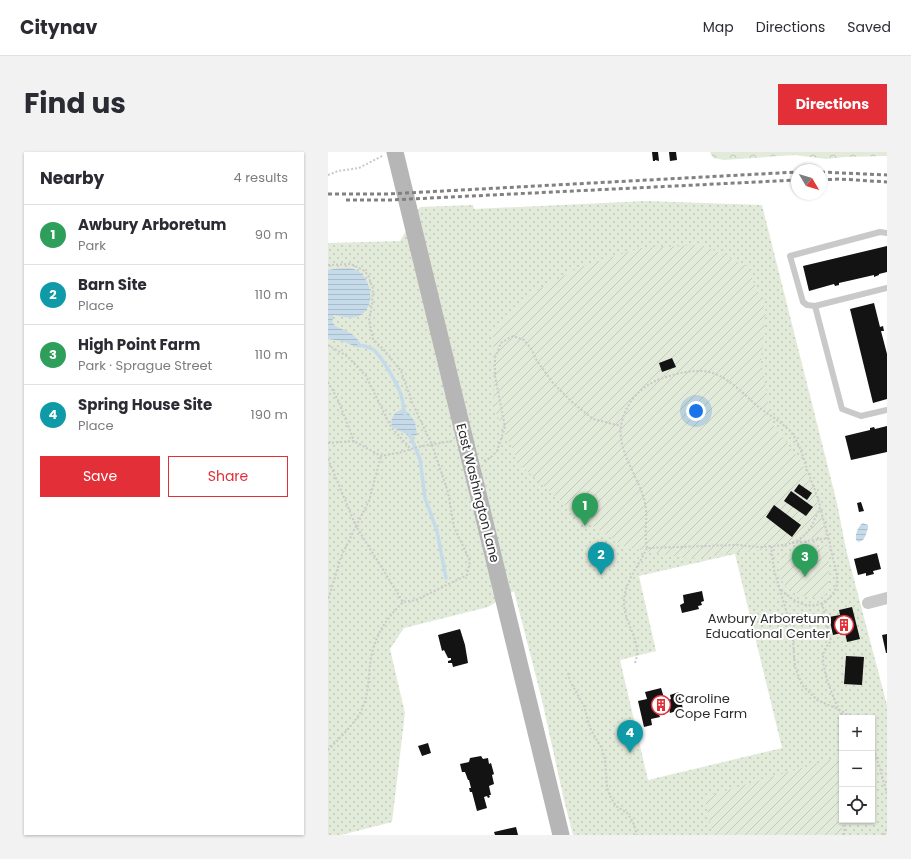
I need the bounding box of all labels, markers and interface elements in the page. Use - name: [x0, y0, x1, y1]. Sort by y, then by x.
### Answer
- text: Citynav: [20, 14, 97, 41]
- text: Map: [703, 17, 734, 37]
- text: Directions: [756, 17, 825, 37]
- text: Saved: [847, 17, 891, 37]
- text: Find us: [24, 84, 126, 123]
- button: Directions: [778, 84, 887, 125]
- north arrow: [791, 164, 827, 200]
- text: Nearby: [40, 166, 104, 190]
- text: 4 results: [234, 168, 288, 187]
- text: Awbury Arboretum: [78, 214, 226, 235]
- text: 1: [51, 225, 55, 244]
- text: 90 m: [255, 225, 288, 244]
- text: Park: [78, 236, 106, 255]
- text: Barn Site: [78, 274, 147, 295]
- text: 2: [49, 285, 57, 304]
- text: 110 m: [255, 285, 288, 304]
- text: Place: [78, 296, 113, 315]
- text: High Point Farm: [78, 334, 200, 355]
- text: 3: [49, 345, 57, 364]
- text: 110 m: [255, 345, 288, 364]
- text: Park · Sprague Street: [78, 356, 212, 375]
- text: Spring House Site: [78, 394, 212, 415]
- your location: [686, 401, 706, 421]
- text: 4: [49, 405, 57, 424]
- text: 190 m: [251, 405, 288, 424]
- text: Place: [78, 416, 113, 435]
- street label: East Washington Lane: [451, 421, 505, 565]
- button: Save: [40, 456, 160, 497]
- button: Share: [168, 456, 288, 497]
- pin: 1: [572, 493, 598, 526]
- pin: 2: [588, 542, 614, 575]
- pin: 3: [792, 544, 818, 577]
- place label: Awbury Arboretum Educational Center: [705, 609, 830, 643]
- building icon: Awbury Arboretum Educational Center: [833, 614, 855, 636]
- place label: Caroline Cope Farm: [675, 689, 747, 723]
- building icon: Caroline Cope Farm: [650, 694, 672, 716]
- map controls: [839, 715, 875, 823]
- button: +: [839, 715, 875, 751]
- pin: 4: [617, 720, 643, 753]
- button: −: [839, 751, 875, 787]
- button: locate: [839, 787, 875, 823]

